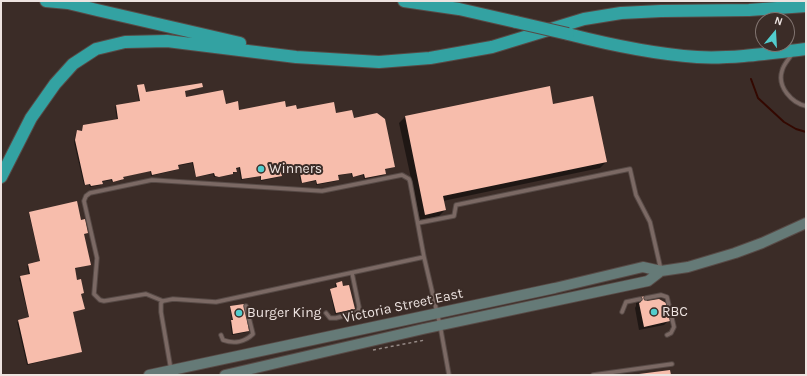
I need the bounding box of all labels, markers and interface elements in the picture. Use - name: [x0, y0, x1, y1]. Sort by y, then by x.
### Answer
- north arrow: [755, 12, 795, 52]
- text: N: [773, 14, 784, 28]
- place label: Winners: [269, 161, 322, 177]
- marker: Winners: [256, 164, 266, 174]
- street label: Victoria Street East: [341, 285, 465, 327]
- place label: RBC: [662, 304, 688, 320]
- place label: Burger King: [247, 305, 322, 321]
- marker: RBC: [649, 307, 659, 317]
- marker: Burger King: [234, 308, 244, 318]

